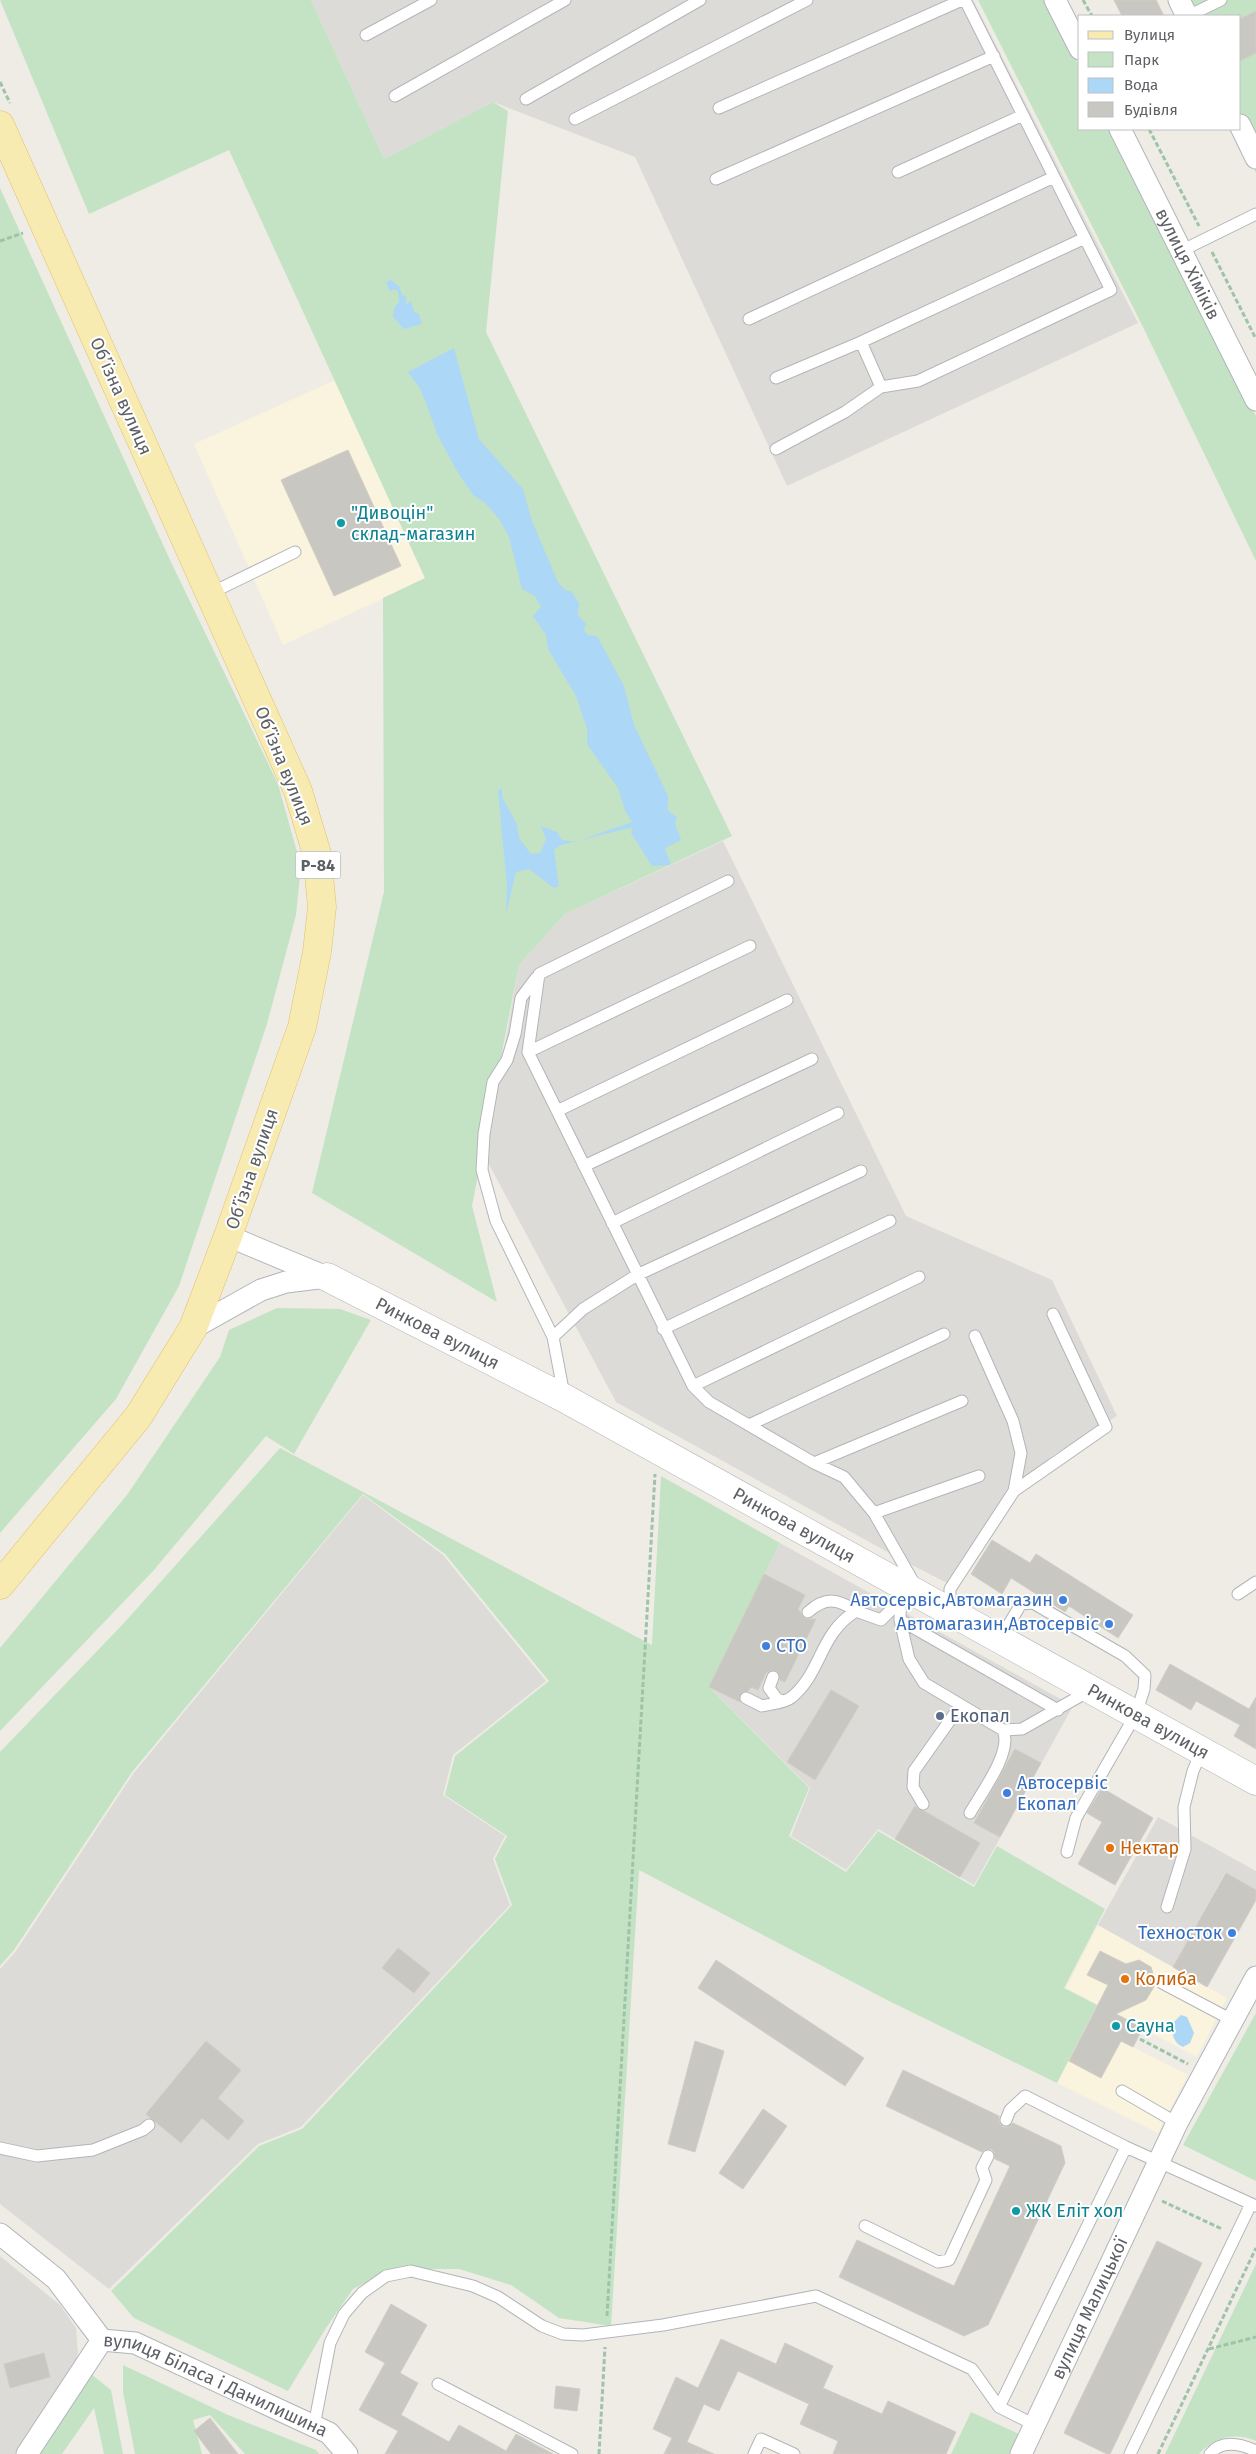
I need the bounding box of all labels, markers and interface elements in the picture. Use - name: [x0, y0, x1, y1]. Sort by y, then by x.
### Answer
- legend: [1078, 15, 1241, 130]
- text: Вулиця: [1124, 26, 1175, 44]
- text: Парк: [1124, 51, 1159, 69]
- text: Вода: [1124, 76, 1158, 94]
- text: Будівля: [1124, 101, 1178, 119]
- street label: вулиця Хіміків: [1151, 205, 1225, 323]
- street label: Обʼїзна вулиця: [85, 334, 157, 458]
- place label: "Дивоцін" склад-магазин: [351, 502, 475, 545]
- marker: "Дивоцін" склад-магазин: [335, 517, 347, 529]
- street label: Обʼїзна вулиця: [250, 703, 318, 829]
- road number: Р-84: [296, 852, 340, 878]
- street label: Обʼїзна вулиця: [221, 1106, 283, 1232]
- street label: Ринкова вулиця: [372, 1293, 503, 1374]
- street label: Ринкова вулиця: [729, 1483, 859, 1568]
- place label: Автосервіс,Автомагазин: [850, 1589, 1053, 1611]
- marker: Автосервіс,Автомагазин: [1057, 1594, 1069, 1606]
- place label: Автомагазин,Автосервіс: [896, 1613, 1099, 1635]
- marker: Автомагазин,Автосервіс: [1103, 1618, 1115, 1630]
- place label: СТО: [776, 1635, 807, 1657]
- marker: СТО: [760, 1640, 772, 1652]
- street label: Ринкова вулиця: [1084, 1679, 1213, 1764]
- place label: Екопал: [950, 1705, 1010, 1727]
- marker: Екопал: [934, 1710, 946, 1722]
- place label: Автосервіс Екопал: [1017, 1772, 1108, 1815]
- marker: Автосервіс Екопал: [1001, 1787, 1013, 1799]
- place label: Нектар: [1120, 1837, 1179, 1859]
- marker: Нектар: [1104, 1842, 1116, 1854]
- place label: Техносток: [1138, 1922, 1223, 1944]
- marker: Техносток: [1226, 1927, 1238, 1939]
- place label: Колиба: [1135, 1968, 1197, 1990]
- marker: Колиба: [1119, 1973, 1131, 1985]
- place label: Сауна: [1126, 2015, 1175, 2037]
- marker: Сауна: [1110, 2020, 1122, 2032]
- place label: ЖК Еліт хол: [1026, 2200, 1123, 2222]
- marker: ЖК Еліт хол: [1010, 2205, 1022, 2217]
- street label: вулиця Малицької: [1047, 2233, 1133, 2383]
- street label: вулиця Біласа і Данилишина: [102, 2329, 331, 2442]

